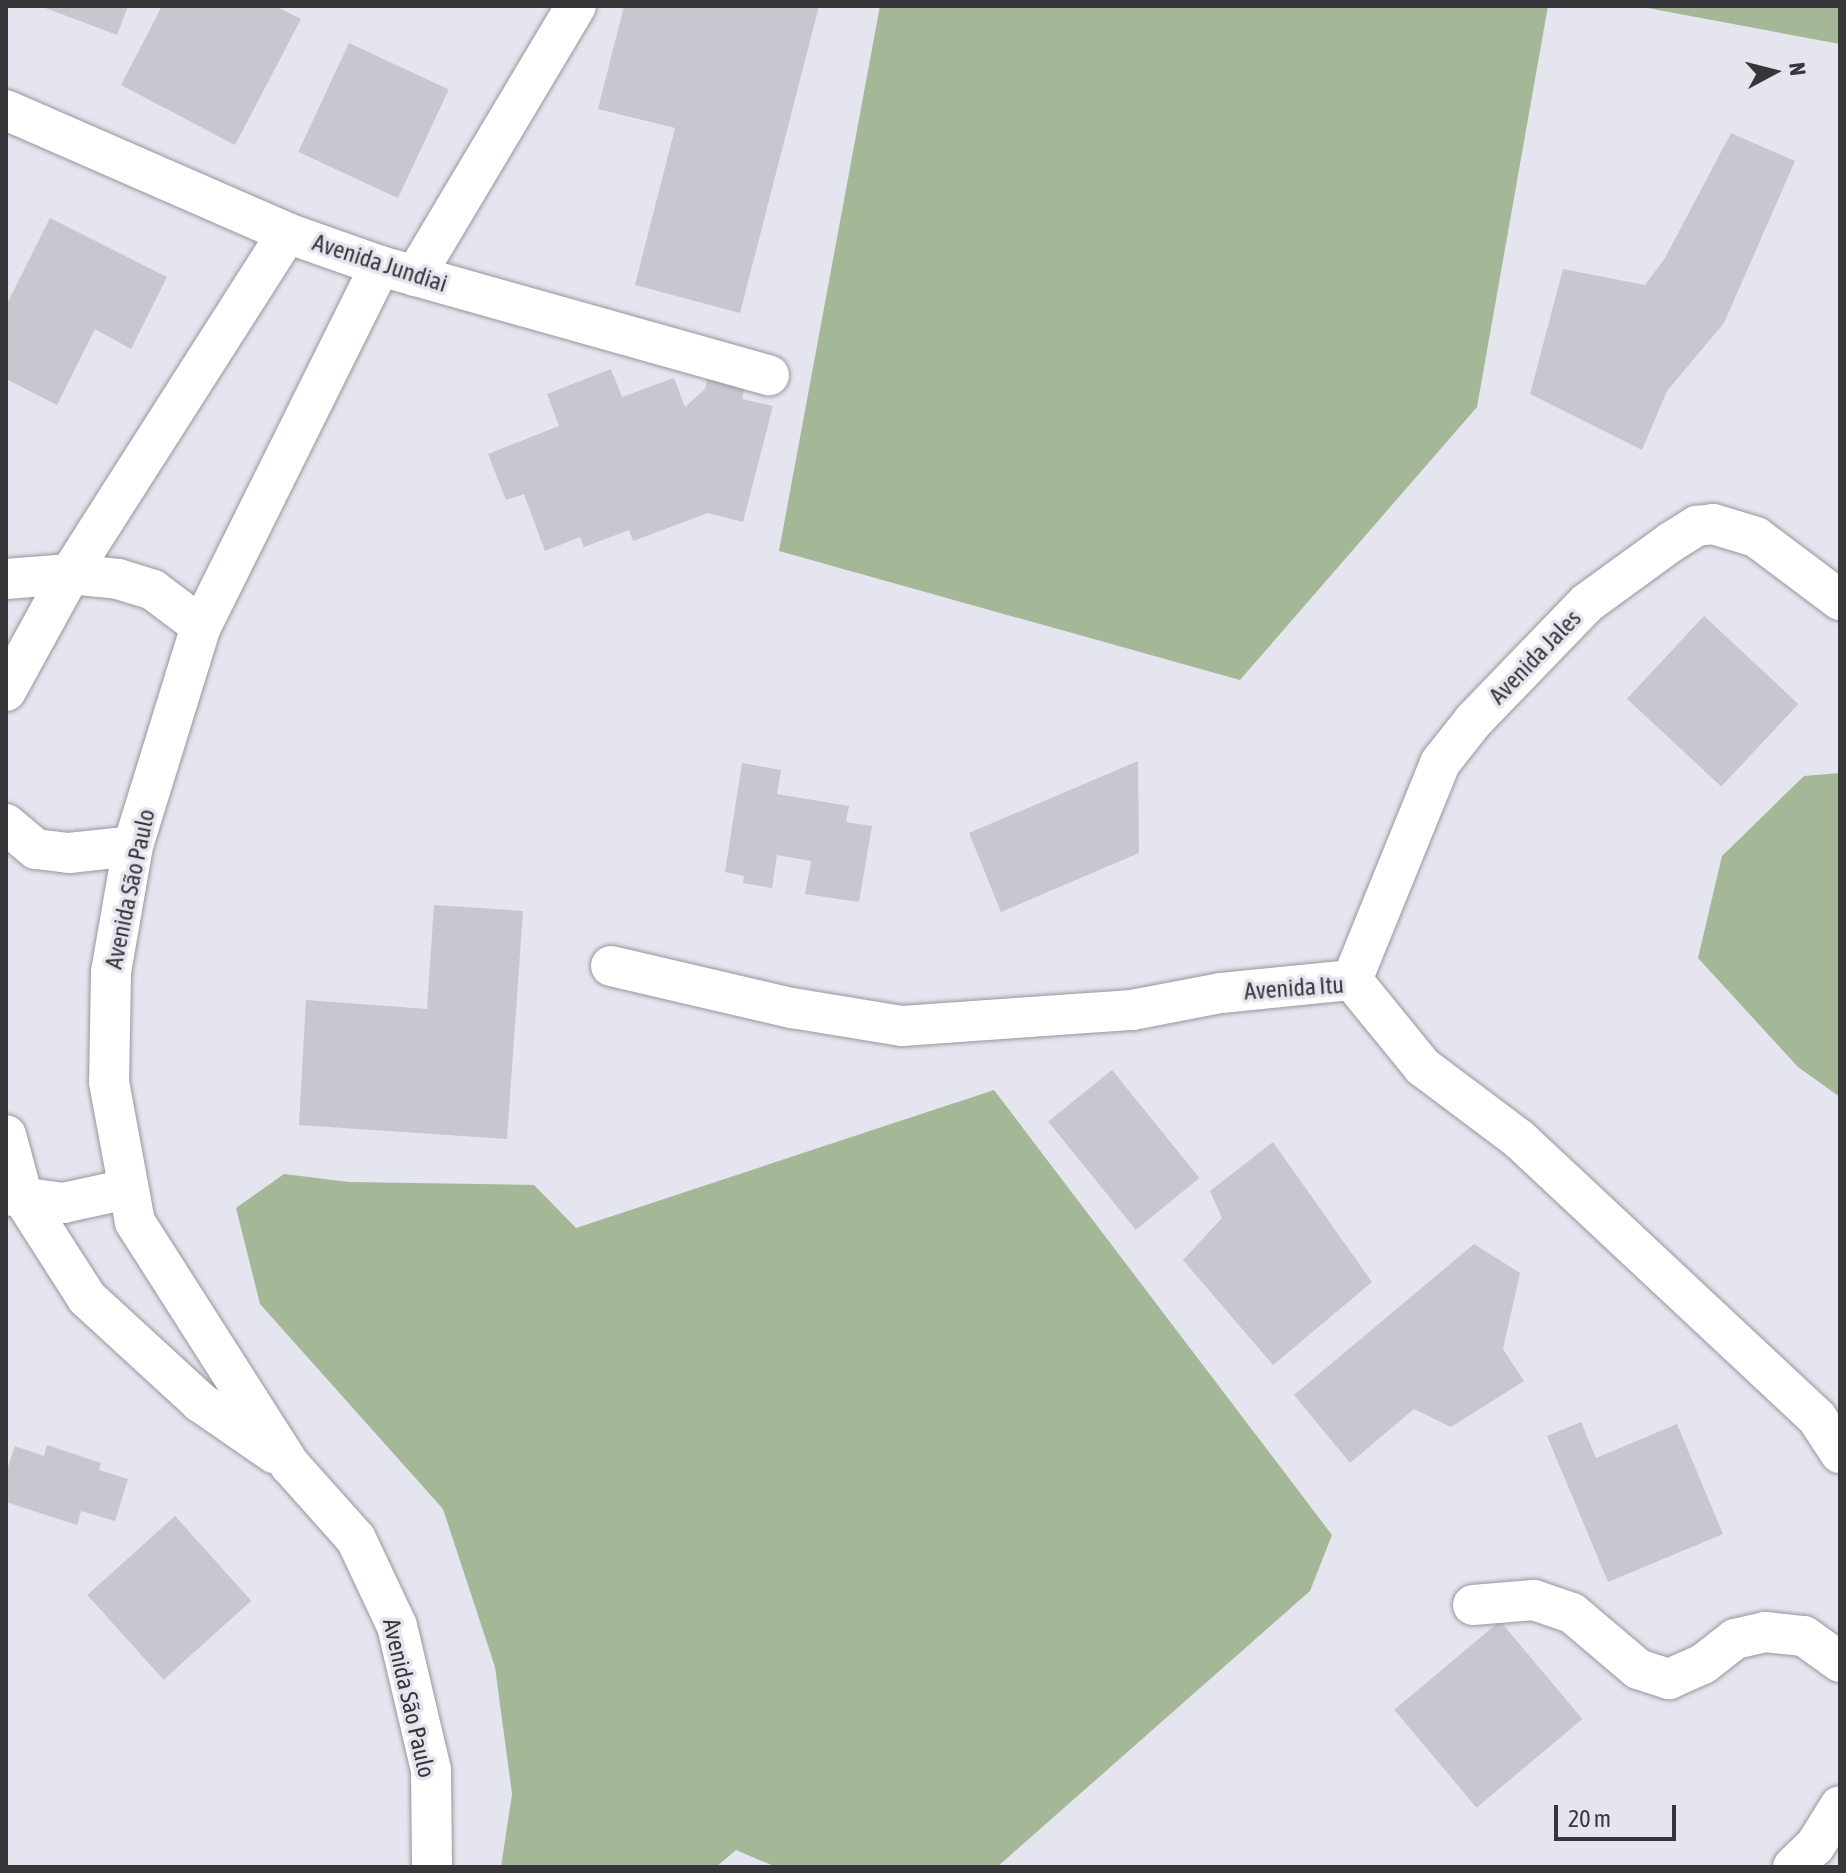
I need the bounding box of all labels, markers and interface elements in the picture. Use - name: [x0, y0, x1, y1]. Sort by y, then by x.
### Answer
- north arrow: [1734, 32, 1814, 112]
- text: N: [1784, 61, 1812, 77]
- street label: Avenida Jundiai: [309, 228, 451, 298]
- street label: Avenida Jales: [1483, 604, 1587, 710]
- street label: Avenida São Paulo: [99, 807, 161, 971]
- street label: Avenida Itu: [1243, 970, 1345, 1006]
- street label: Avenida São Paulo: [377, 1616, 441, 1780]
- scale bar: [1558, 1789, 1680, 1839]
- text: 20 m: [1568, 1805, 1611, 1832]

